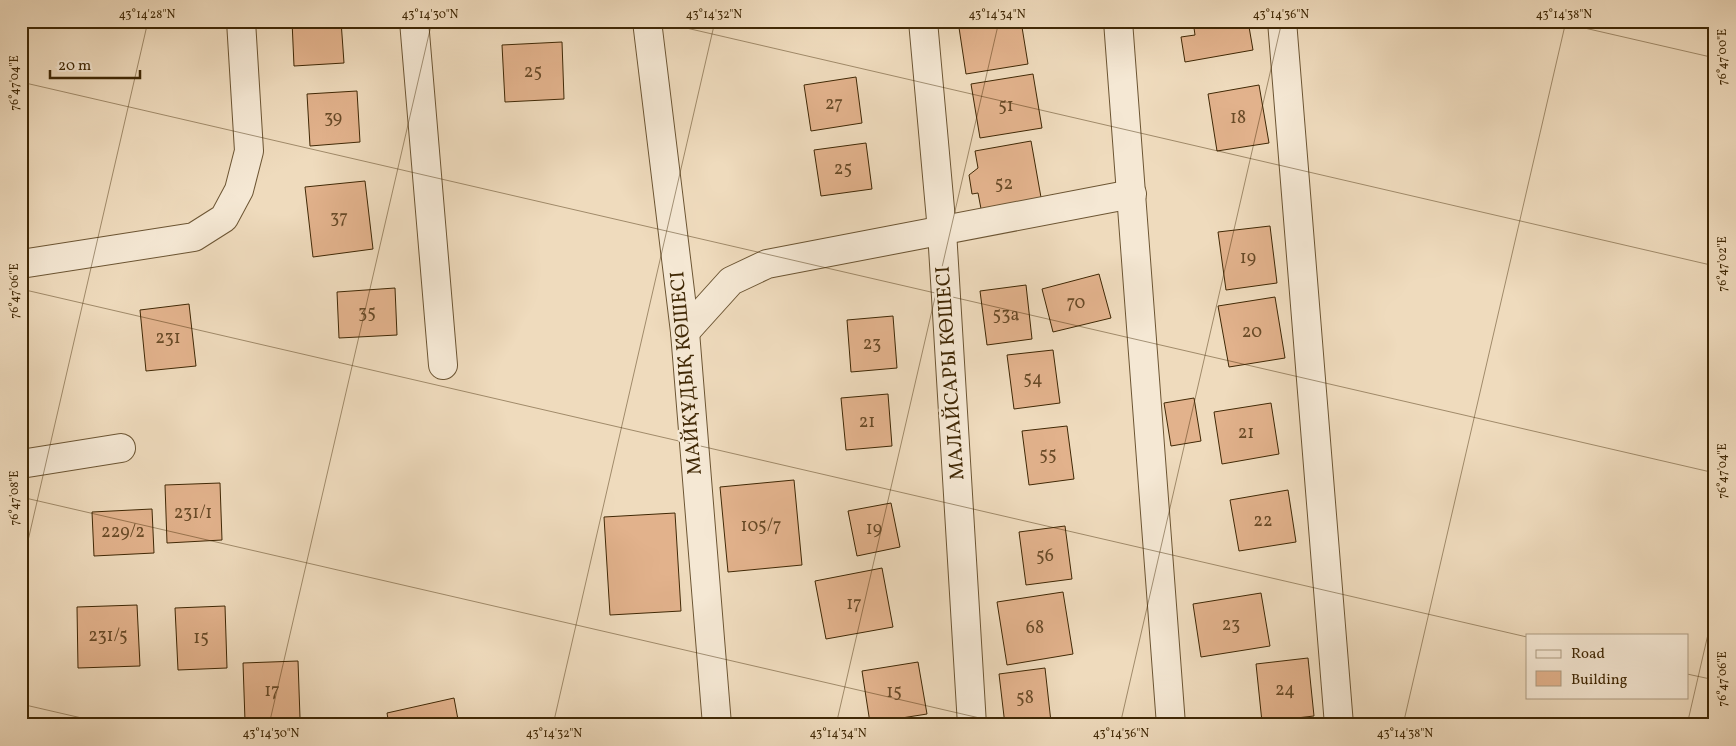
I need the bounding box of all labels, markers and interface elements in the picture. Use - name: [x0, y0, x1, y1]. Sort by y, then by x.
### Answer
- text: 43°14'28"N: [119, 7, 175, 23]
- text: 43°14'30"N: [401, 7, 459, 23]
- text: 43°14'32"N: [686, 7, 742, 23]
- text: 43°14'34"N: [968, 7, 1026, 23]
- text: 43°14'36"N: [1253, 7, 1309, 23]
- text: 43°14'38"N: [1536, 7, 1592, 23]
- text: 76°47'00"E: [1715, 29, 1731, 85]
- scale bar: [50, 48, 140, 80]
- text: 76°47'04"E: [7, 55, 23, 111]
- text: 20 m: [58, 56, 91, 77]
- house number: 25: [524, 60, 542, 85]
- house number: 27: [825, 92, 843, 117]
- house number: 51: [998, 94, 1014, 119]
- house number: 39: [324, 106, 342, 131]
- house number: 18: [1230, 106, 1246, 131]
- house number: 25: [834, 157, 852, 182]
- house number: 52: [995, 172, 1013, 197]
- house number: 37: [330, 206, 348, 231]
- text: 76°47'02"E: [1715, 236, 1731, 292]
- house number: 19: [1240, 246, 1256, 271]
- text: 76°47'06"E: [7, 263, 23, 319]
- street label: МАЛАЙСАРЫ КӨШЕСІ: [930, 265, 972, 481]
- street label: МАЙҚҰДЫҚ КӨШЕСІ: [664, 270, 710, 476]
- house number: 70: [1067, 291, 1086, 316]
- house number: 35: [358, 301, 376, 326]
- house number: 53а: [993, 303, 1019, 328]
- house number: 20: [1242, 320, 1262, 345]
- house number: 231: [155, 326, 181, 351]
- house number: 23: [863, 332, 881, 357]
- house number: 54: [1023, 367, 1043, 392]
- house number: 21: [859, 410, 875, 435]
- house number: 21: [1238, 421, 1254, 446]
- house number: 55: [1039, 443, 1057, 468]
- text: 76°47'04"E: [1715, 443, 1731, 499]
- text: 76°47'08"E: [7, 470, 23, 526]
- house number: 231/1: [174, 501, 212, 526]
- house number: 22: [1253, 509, 1273, 534]
- house number: 105/7: [740, 514, 782, 539]
- house number: 19: [866, 517, 882, 542]
- house number: 229/2: [101, 520, 145, 545]
- house number: 56: [1036, 544, 1054, 569]
- house number: 17: [846, 592, 862, 617]
- house number: 23: [1222, 613, 1240, 638]
- house number: 68: [1026, 616, 1044, 641]
- house number: 231/5: [88, 624, 128, 649]
- house number: 15: [193, 626, 209, 651]
- legend: [1526, 634, 1688, 698]
- text: Road: [1571, 644, 1605, 665]
- text: 76°47'06"E: [1715, 651, 1731, 707]
- text: Building: [1571, 670, 1628, 691]
- house number: 24: [1275, 678, 1295, 703]
- house number: 17: [264, 679, 280, 704]
- house number: 15: [886, 680, 902, 705]
- house number: 58: [1016, 686, 1034, 711]
- text: 43°14'30"N: [242, 726, 300, 742]
- text: 43°14'32"N: [526, 726, 582, 742]
- text: 43°14'34"N: [809, 726, 867, 742]
- text: 43°14'36"N: [1093, 726, 1149, 742]
- text: 43°14'38"N: [1377, 726, 1433, 742]

